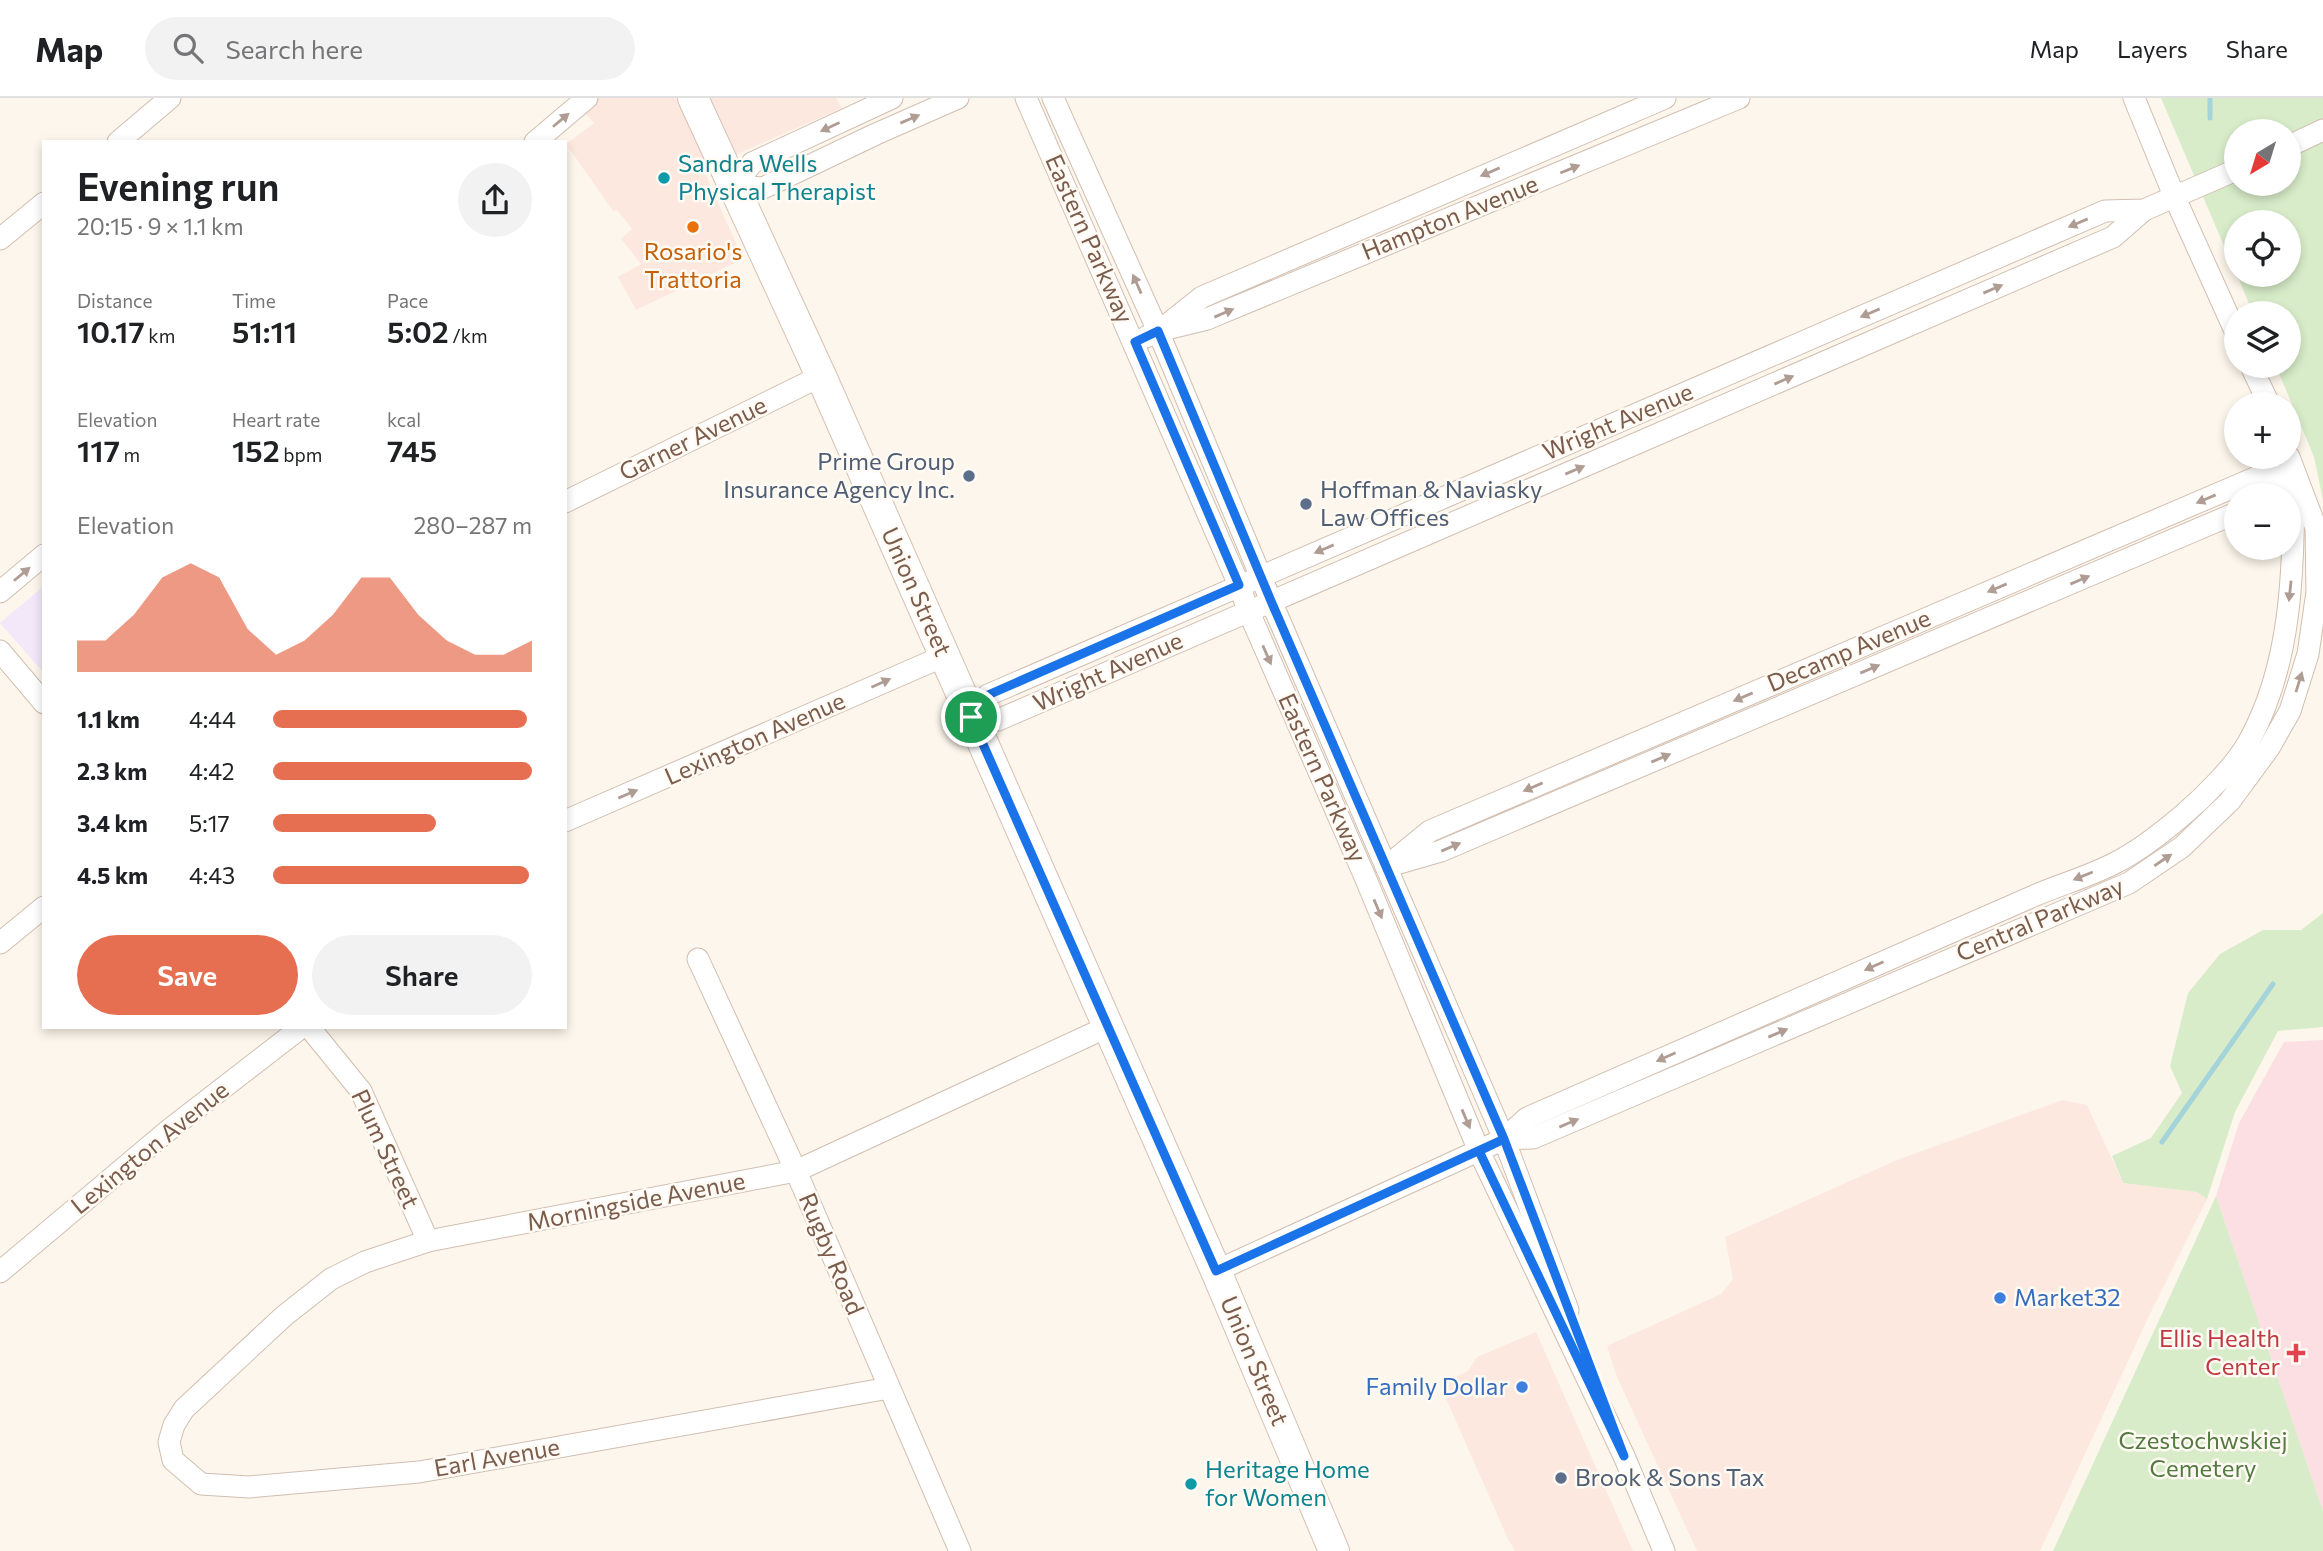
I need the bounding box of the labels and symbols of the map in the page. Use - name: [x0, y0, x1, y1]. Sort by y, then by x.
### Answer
- one-way arrow: [553, 113, 570, 128]
- one-way arrow: [900, 113, 920, 125]
- north arrow: [2224, 119, 2301, 196]
- one-way arrow: [820, 121, 840, 133]
- place label: Sandra Wells Physical Therapist: [678, 148, 876, 205]
- street label: Eastern Parkway: [1040, 149, 1141, 327]
- one-way arrow: [1559, 163, 1580, 174]
- one-way arrow: [1479, 167, 1500, 178]
- street label: Hampton Avenue: [1357, 168, 1542, 265]
- marker: Sandra Wells Physical Therapist: [656, 170, 672, 186]
- one-way arrow: [2068, 218, 2089, 229]
- marker: Rosario's Trattoria: [685, 219, 701, 235]
- place label: Rosario's Trattoria: [644, 236, 742, 293]
- one-way arrow: [1131, 274, 1143, 294]
- one-way arrow: [1983, 283, 2003, 295]
- one-way arrow: [1213, 307, 1234, 318]
- one-way arrow: [1859, 308, 1880, 319]
- one-way arrow: [1774, 374, 1795, 385]
- street label: Wright Avenue: [1538, 376, 1697, 465]
- street label: Garner Avenue: [614, 389, 771, 486]
- place label: Prime Group Insurance Agency Inc.: [723, 446, 955, 503]
- one-way arrow: [1565, 464, 1585, 476]
- marker: Prime Group Insurance Agency Inc.: [961, 468, 977, 484]
- place label: Hoffman & Naviasky Law Offices: [1320, 474, 1542, 531]
- one-way arrow: [2195, 493, 2216, 504]
- marker: Hoffman & Naviasky Law Offices: [1298, 496, 1314, 512]
- street label: Union Street: [876, 522, 959, 660]
- one-way arrow: [1313, 544, 1334, 555]
- one-way arrow: [13, 567, 30, 582]
- one-way arrow: [2069, 574, 2090, 585]
- one-way arrow: [2284, 580, 2295, 602]
- one-way arrow: [1987, 582, 2007, 594]
- street label: Decamp Avenue: [1762, 602, 1934, 697]
- street label: Wright Avenue: [1028, 625, 1186, 716]
- one-way arrow: [1261, 645, 1273, 665]
- one-way arrow: [1860, 663, 1881, 674]
- one-way arrow: [2295, 672, 2305, 693]
- one-way arrow: [871, 677, 892, 688]
- street label: Lexington Avenue: [660, 685, 849, 790]
- pin: [941, 687, 1001, 747]
- street label: Eastern Parkway: [1273, 688, 1374, 866]
- one-way arrow: [1732, 692, 1753, 703]
- one-way arrow: [1651, 752, 1672, 763]
- one-way arrow: [1523, 781, 1544, 792]
- one-way arrow: [618, 788, 638, 800]
- one-way arrow: [1441, 841, 1462, 852]
- one-way arrow: [2154, 853, 2173, 866]
- street label: Central Parkway: [1951, 870, 2128, 967]
- one-way arrow: [2072, 870, 2093, 881]
- one-way arrow: [1373, 898, 1384, 919]
- one-way arrow: [1864, 960, 1884, 972]
- one-way arrow: [1768, 1028, 1789, 1039]
- one-way arrow: [1655, 1052, 1676, 1063]
- street label: Lexington Avenue: [64, 1074, 234, 1219]
- street label: Plum Street: [346, 1084, 427, 1213]
- one-way arrow: [1460, 1108, 1471, 1129]
- one-way arrow: [1558, 1117, 1579, 1128]
- street label: Morningside Avenue: [524, 1165, 747, 1236]
- street label: Rugby Road: [794, 1188, 871, 1319]
- place label: Market32: [2014, 1282, 2121, 1311]
- marker: Market32: [1992, 1290, 2008, 1306]
- street label: Union Street: [1215, 1291, 1296, 1430]
- place label: Ellis Health Center: [2159, 1323, 2280, 1380]
- marker: Ellis Health Center: [2286, 1343, 2306, 1363]
- place label: Family Dollar: [1366, 1371, 1508, 1400]
- marker: Family Dollar: [1514, 1379, 1530, 1395]
- park label: Czestochwskiej Cemetery: [2118, 1425, 2288, 1482]
- street label: Earl Avenue: [432, 1431, 562, 1482]
- place label: Heritage Home for Women: [1205, 1454, 1370, 1511]
- place label: Brook & Sons Tax: [1575, 1462, 1765, 1491]
- marker: Brook & Sons Tax: [1553, 1470, 1569, 1486]
- marker: Heritage Home for Women: [1183, 1476, 1199, 1492]

